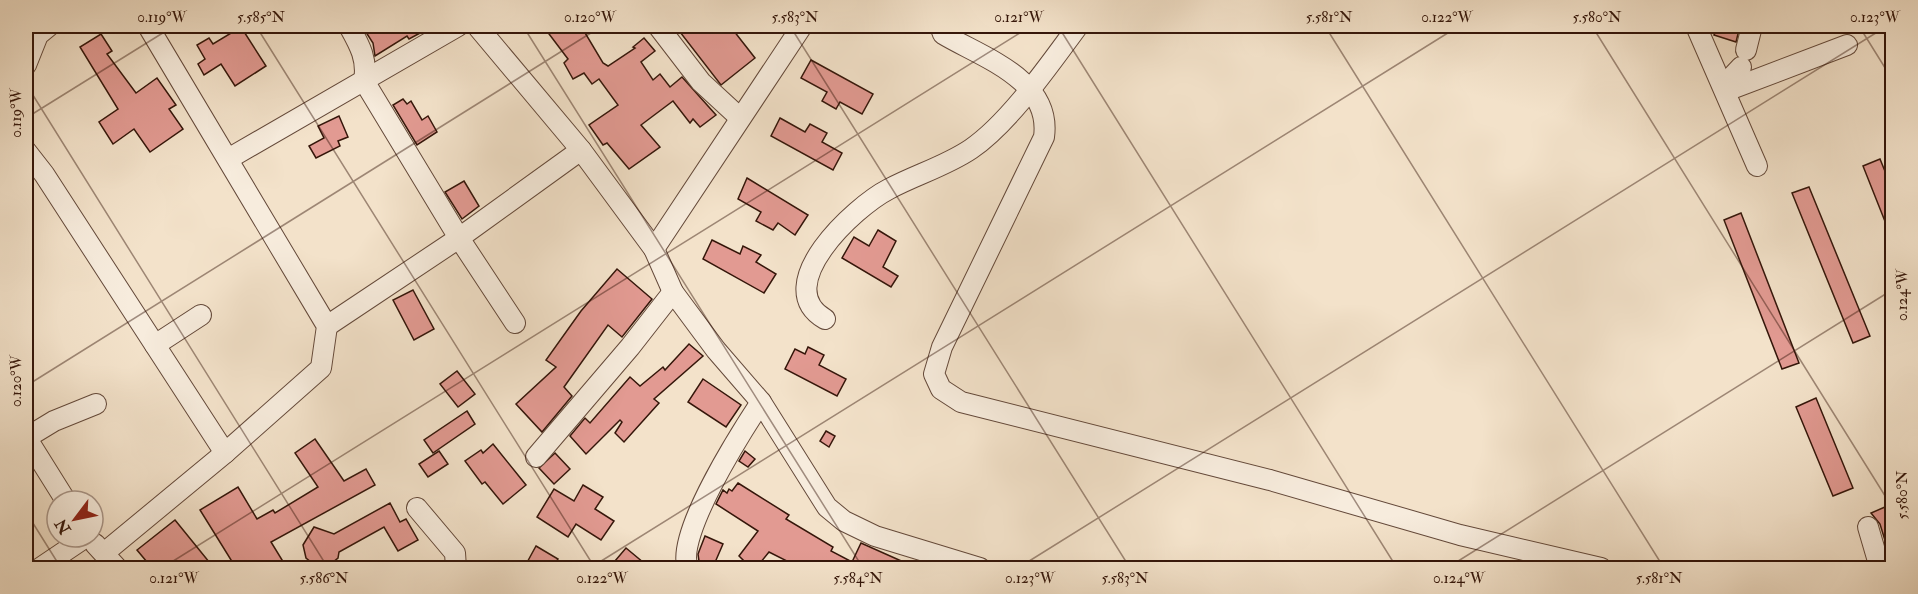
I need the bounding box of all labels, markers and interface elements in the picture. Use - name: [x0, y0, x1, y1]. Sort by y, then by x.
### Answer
- text: 0.119°W: [137, 8, 187, 27]
- text: 5.585°N: [237, 8, 286, 27]
- text: 0.120°W: [564, 8, 617, 27]
- text: 5.583°N: [771, 8, 819, 27]
- text: 0.121°W: [994, 8, 1044, 27]
- text: 5.581°N: [1306, 8, 1353, 27]
- text: 0.122°W: [1421, 8, 1474, 27]
- text: 5.580°N: [1572, 8, 1622, 27]
- text: 0.123°W: [1850, 8, 1901, 27]
- text: 0.119°W: [7, 88, 26, 138]
- text: 0.124°W: [1893, 268, 1912, 321]
- text: 0.120°W: [7, 354, 26, 407]
- text: 5.580°N: [1893, 470, 1912, 520]
- north arrow: [45, 489, 105, 549]
- text: N: [50, 514, 76, 539]
- text: 0.121°W: [149, 569, 199, 588]
- text: 5.586°N: [300, 569, 349, 588]
- text: 0.122°W: [576, 569, 629, 588]
- text: 5.584°N: [833, 569, 883, 588]
- text: 0.123°W: [1005, 569, 1056, 588]
- text: 5.583°N: [1101, 569, 1149, 588]
- text: 0.124°W: [1433, 569, 1486, 588]
- text: 5.581°N: [1636, 569, 1683, 588]

